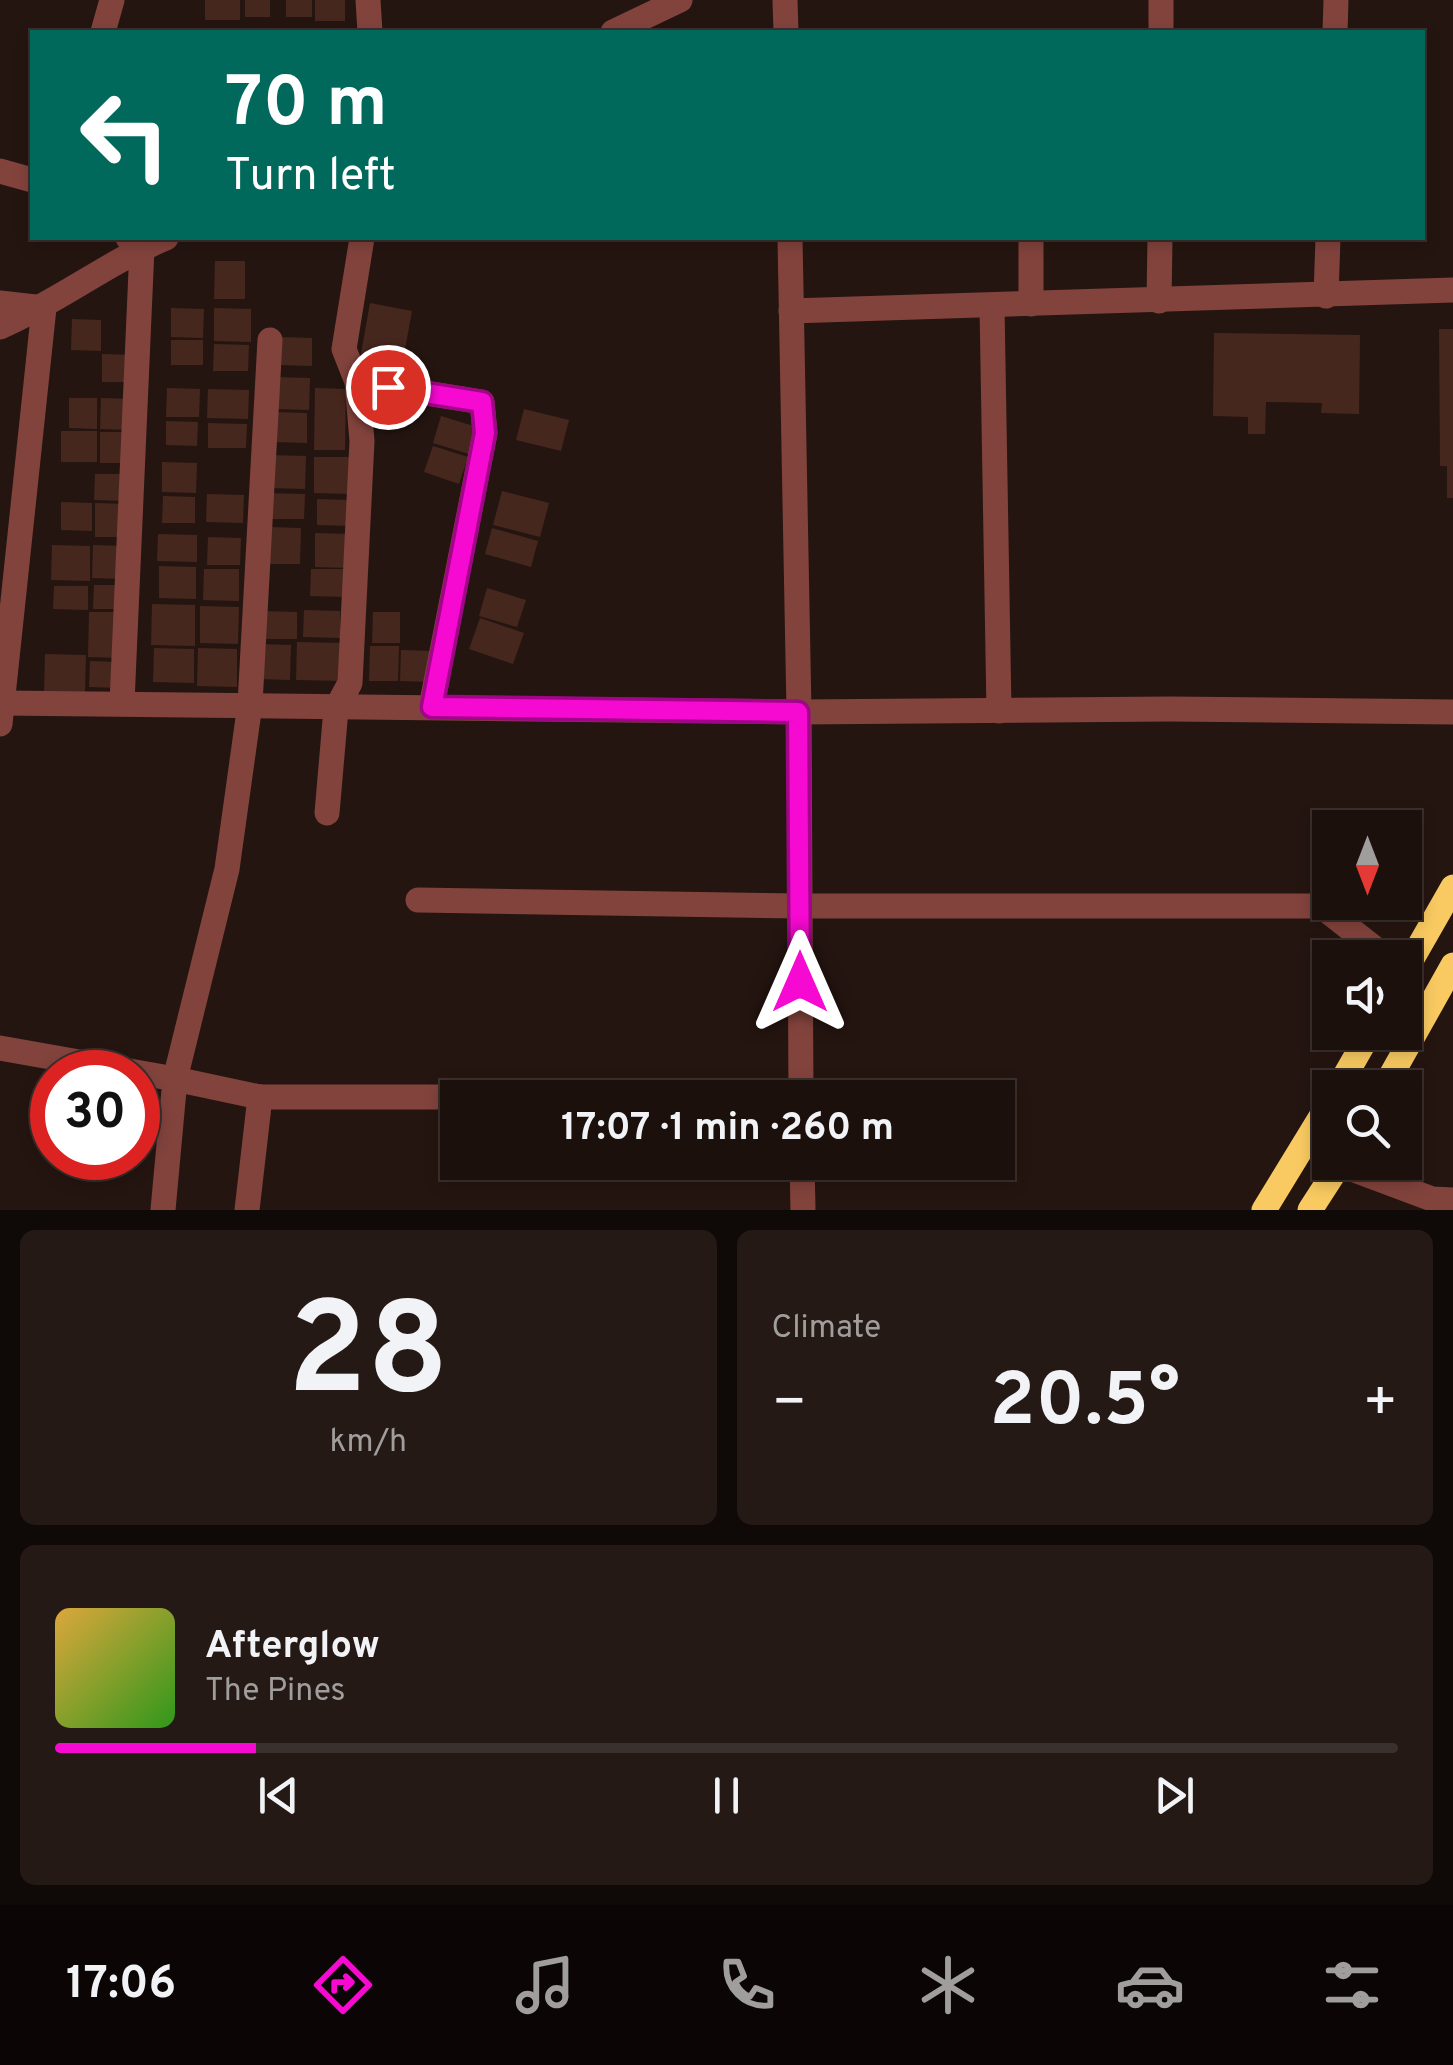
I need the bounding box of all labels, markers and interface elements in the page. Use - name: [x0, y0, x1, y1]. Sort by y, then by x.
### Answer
- text: 70 m: [225, 62, 388, 151]
- icon: left: [60, 70, 190, 200]
- text: Turn left: [225, 149, 396, 206]
- pin: [346, 345, 431, 430]
- icon: arrive: [361, 360, 416, 415]
- north arrow: [1312, 810, 1422, 920]
- map controls: [1312, 810, 1422, 1180]
- position arrow: [748, 930, 852, 1034]
- button: sound: [1312, 940, 1422, 1050]
- speed limit sign: 30: [30, 1050, 160, 1180]
- button: search: [1312, 1070, 1422, 1180]
- text: 17:07 · 1 min · 260 m: [561, 1105, 894, 1154]
- text: 28: [288, 1275, 449, 1440]
- text: Climate: [772, 1309, 881, 1349]
- text: 20.5°: [990, 1357, 1180, 1452]
- text: −: [772, 1370, 807, 1440]
- text: +: [1363, 1370, 1398, 1440]
- text: km/h: [329, 1423, 407, 1463]
- text: Afterglow: [205, 1623, 380, 1672]
- text: The Pines: [205, 1672, 346, 1712]
- icon: previous: [251, 1768, 306, 1823]
- icon: pause: [699, 1768, 754, 1823]
- icon: next: [1147, 1768, 1202, 1823]
- icon: directions: [308, 1950, 378, 2020]
- icon: music: [510, 1950, 580, 2020]
- icon: phone: [712, 1950, 782, 2020]
- icon: climate: [913, 1950, 983, 2020]
- icon: car: [1115, 1950, 1185, 2020]
- icon: filters: [1317, 1950, 1387, 2020]
- text: 17:06: [66, 1957, 176, 2014]

